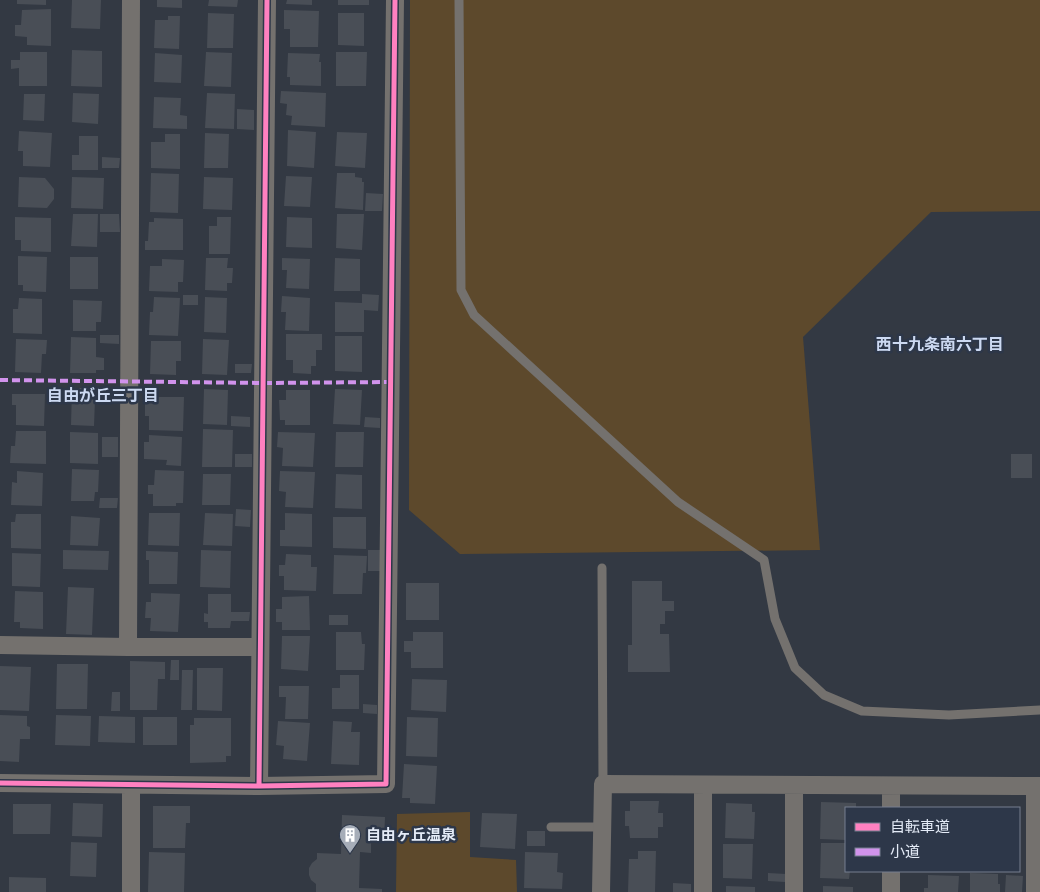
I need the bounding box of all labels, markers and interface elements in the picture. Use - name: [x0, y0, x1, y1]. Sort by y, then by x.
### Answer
- district label: 西十九条南六丁目: [876, 335, 1004, 355]
- district label: 自由が丘三丁目: [47, 386, 159, 406]
- legend: [845, 807, 1020, 872]
- text: 自転車道: [890, 818, 950, 836]
- building icon: 自由ヶ丘温泉: [338, 823, 362, 854]
- place label: 自由ヶ丘温泉: [366, 826, 456, 844]
- text: 小道: [890, 843, 920, 861]

